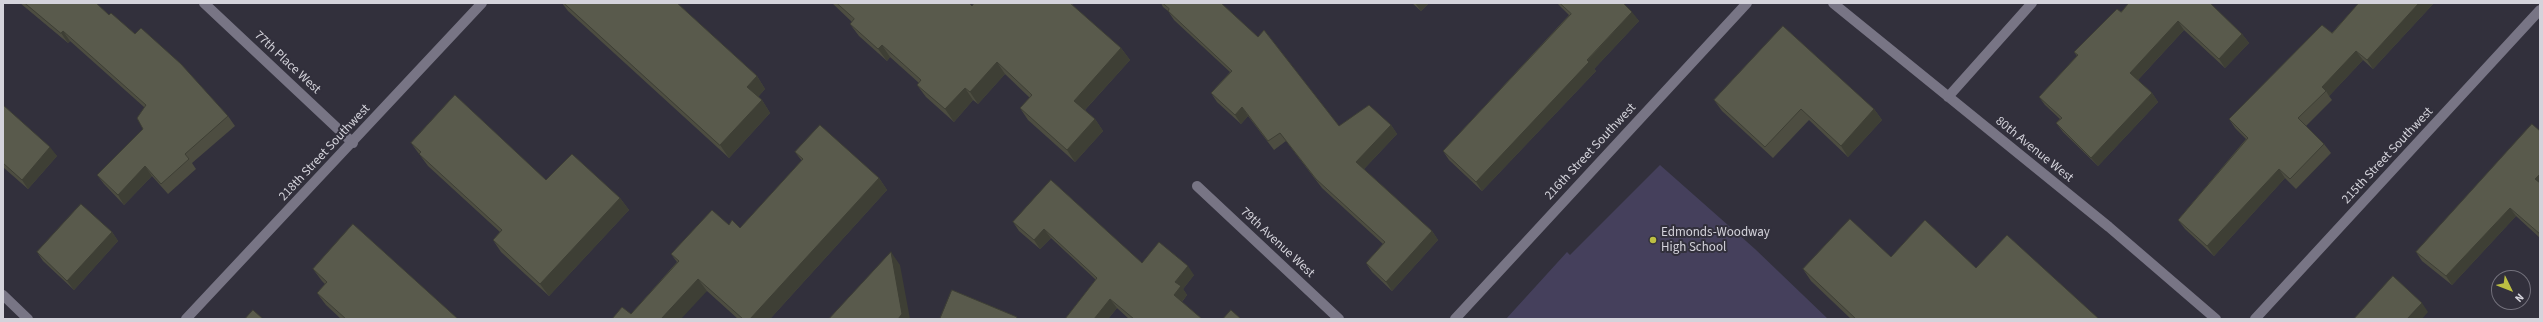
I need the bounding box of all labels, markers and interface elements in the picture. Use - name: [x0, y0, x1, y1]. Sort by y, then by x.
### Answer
- street label: 77th Place West: [251, 28, 323, 98]
- street label: 216th Street Southwest: [1542, 100, 1640, 204]
- street label: 218th Street Southwest: [276, 101, 374, 205]
- street label: 215th Street Southwest: [2339, 104, 2437, 208]
- street label: 80th Avenue West: [1992, 114, 2076, 186]
- street label: 79th Avenue West: [1237, 205, 1317, 281]
- place label: Edmonds-Woodway High School: [1661, 225, 1770, 256]
- marker: Edmonds-Woodway High School: [1648, 235, 1658, 245]
- north arrow: [2491, 270, 2531, 310]
- text: N: [2511, 290, 2527, 306]

